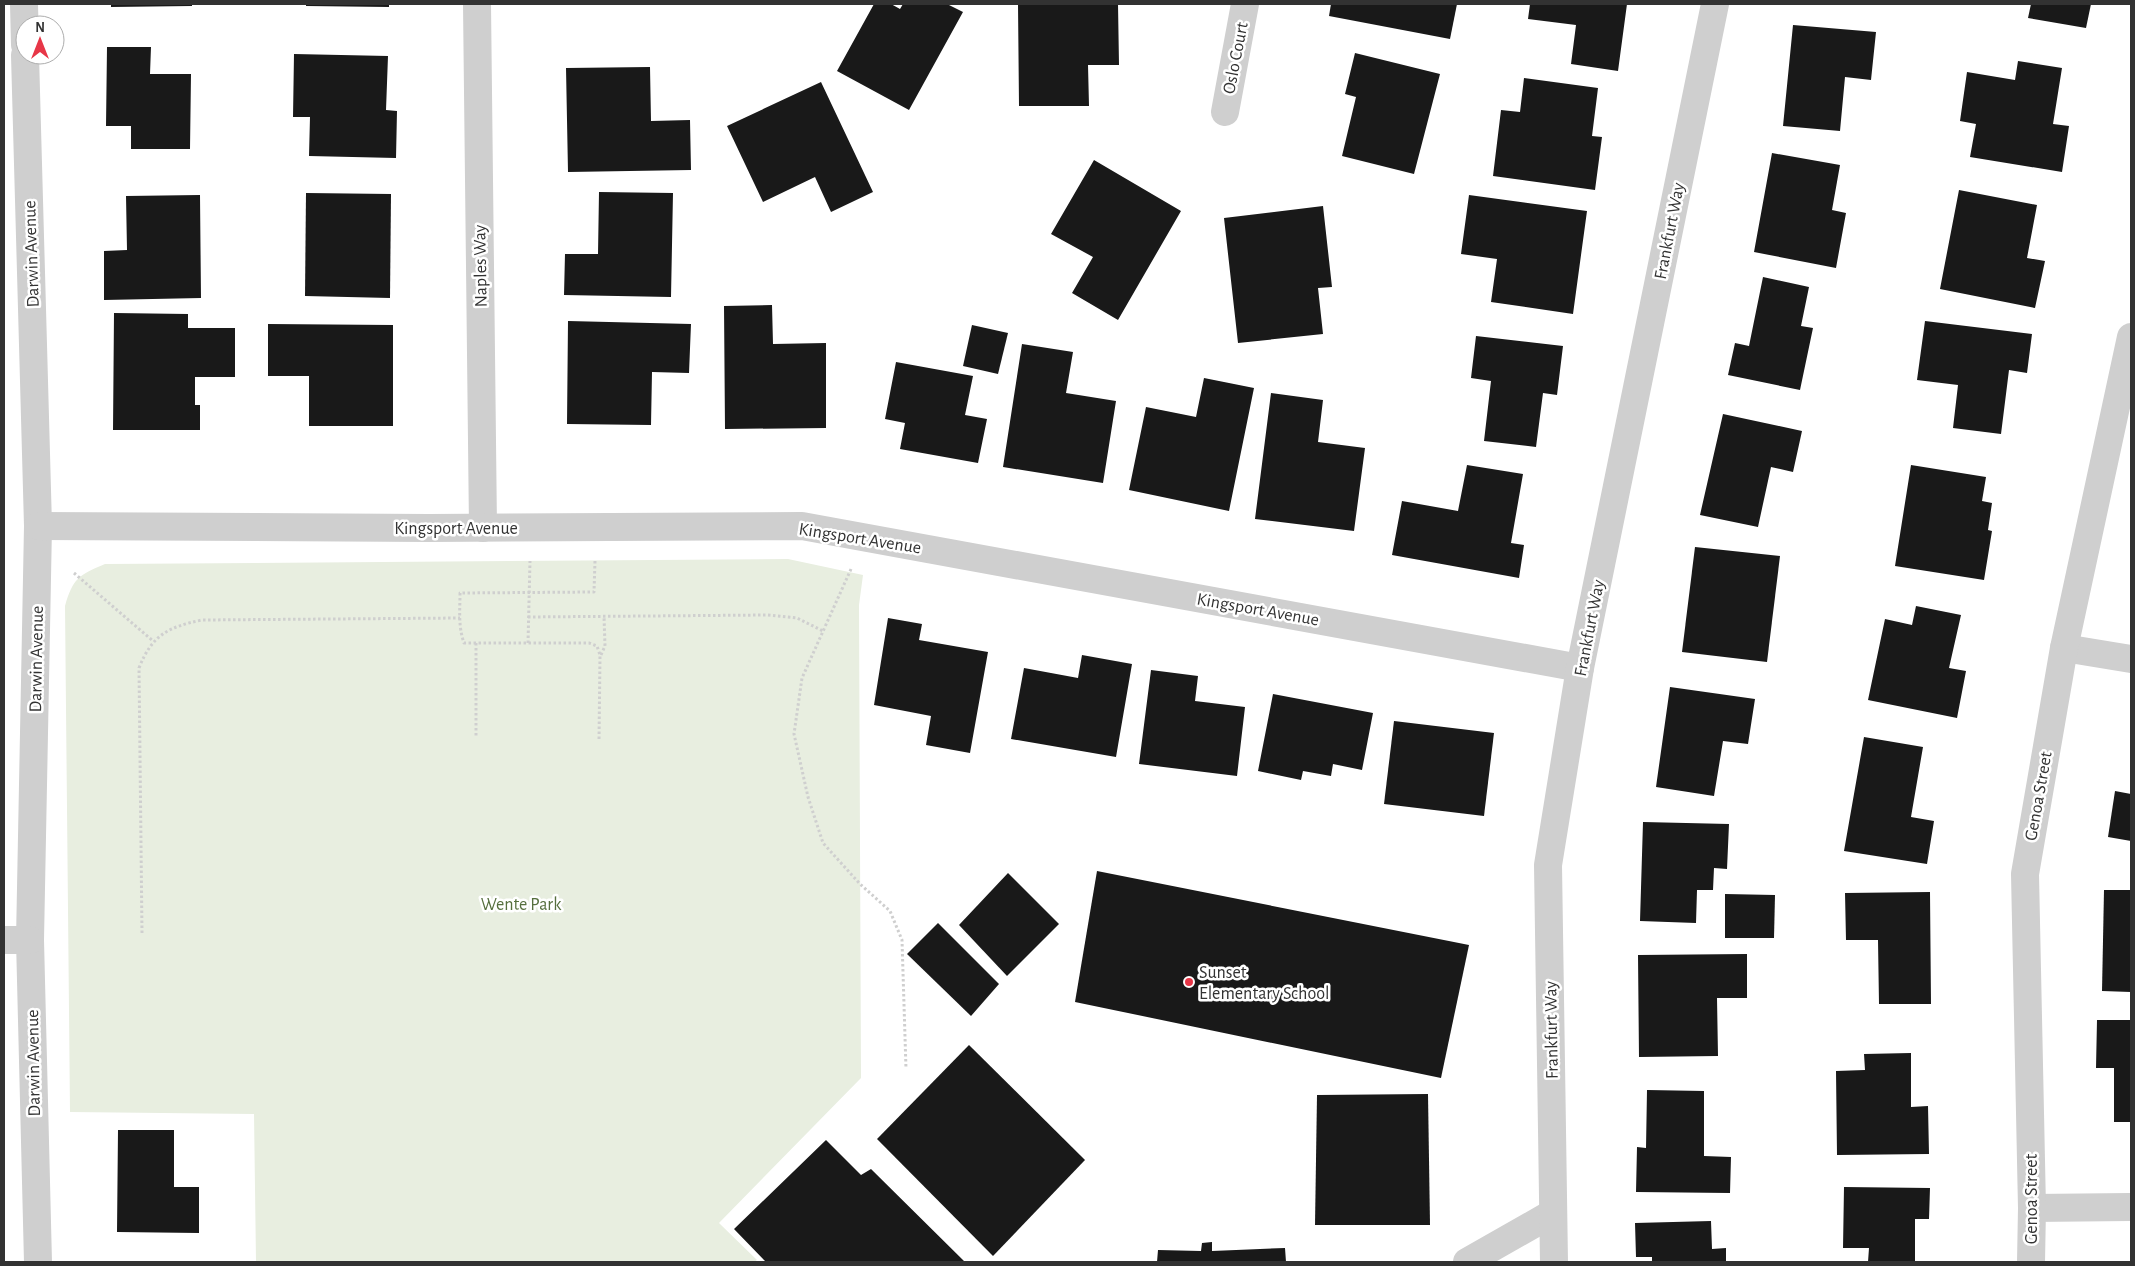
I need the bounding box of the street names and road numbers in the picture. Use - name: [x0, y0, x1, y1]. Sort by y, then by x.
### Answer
- street label: Oslo Court: [1220, 21, 1252, 96]
- street label: Frankfurt Way: [1652, 181, 1688, 281]
- street label: Darwin Avenue: [21, 200, 43, 308]
- street label: Naples Way: [471, 224, 491, 307]
- street label: Kingsport Avenue: [394, 520, 518, 538]
- street label: Kingsport Avenue: [797, 520, 922, 558]
- street label: Frankfurt Way: [1572, 578, 1608, 678]
- street label: Kingsport Avenue: [1195, 590, 1320, 630]
- street label: Darwin Avenue: [27, 605, 47, 713]
- street label: Genoa Street: [2022, 750, 2056, 842]
- street label: Frankfurt Way: [1542, 980, 1562, 1079]
- street label: Darwin Avenue: [24, 1009, 44, 1117]
- street label: Genoa Street: [2023, 1153, 2041, 1244]

